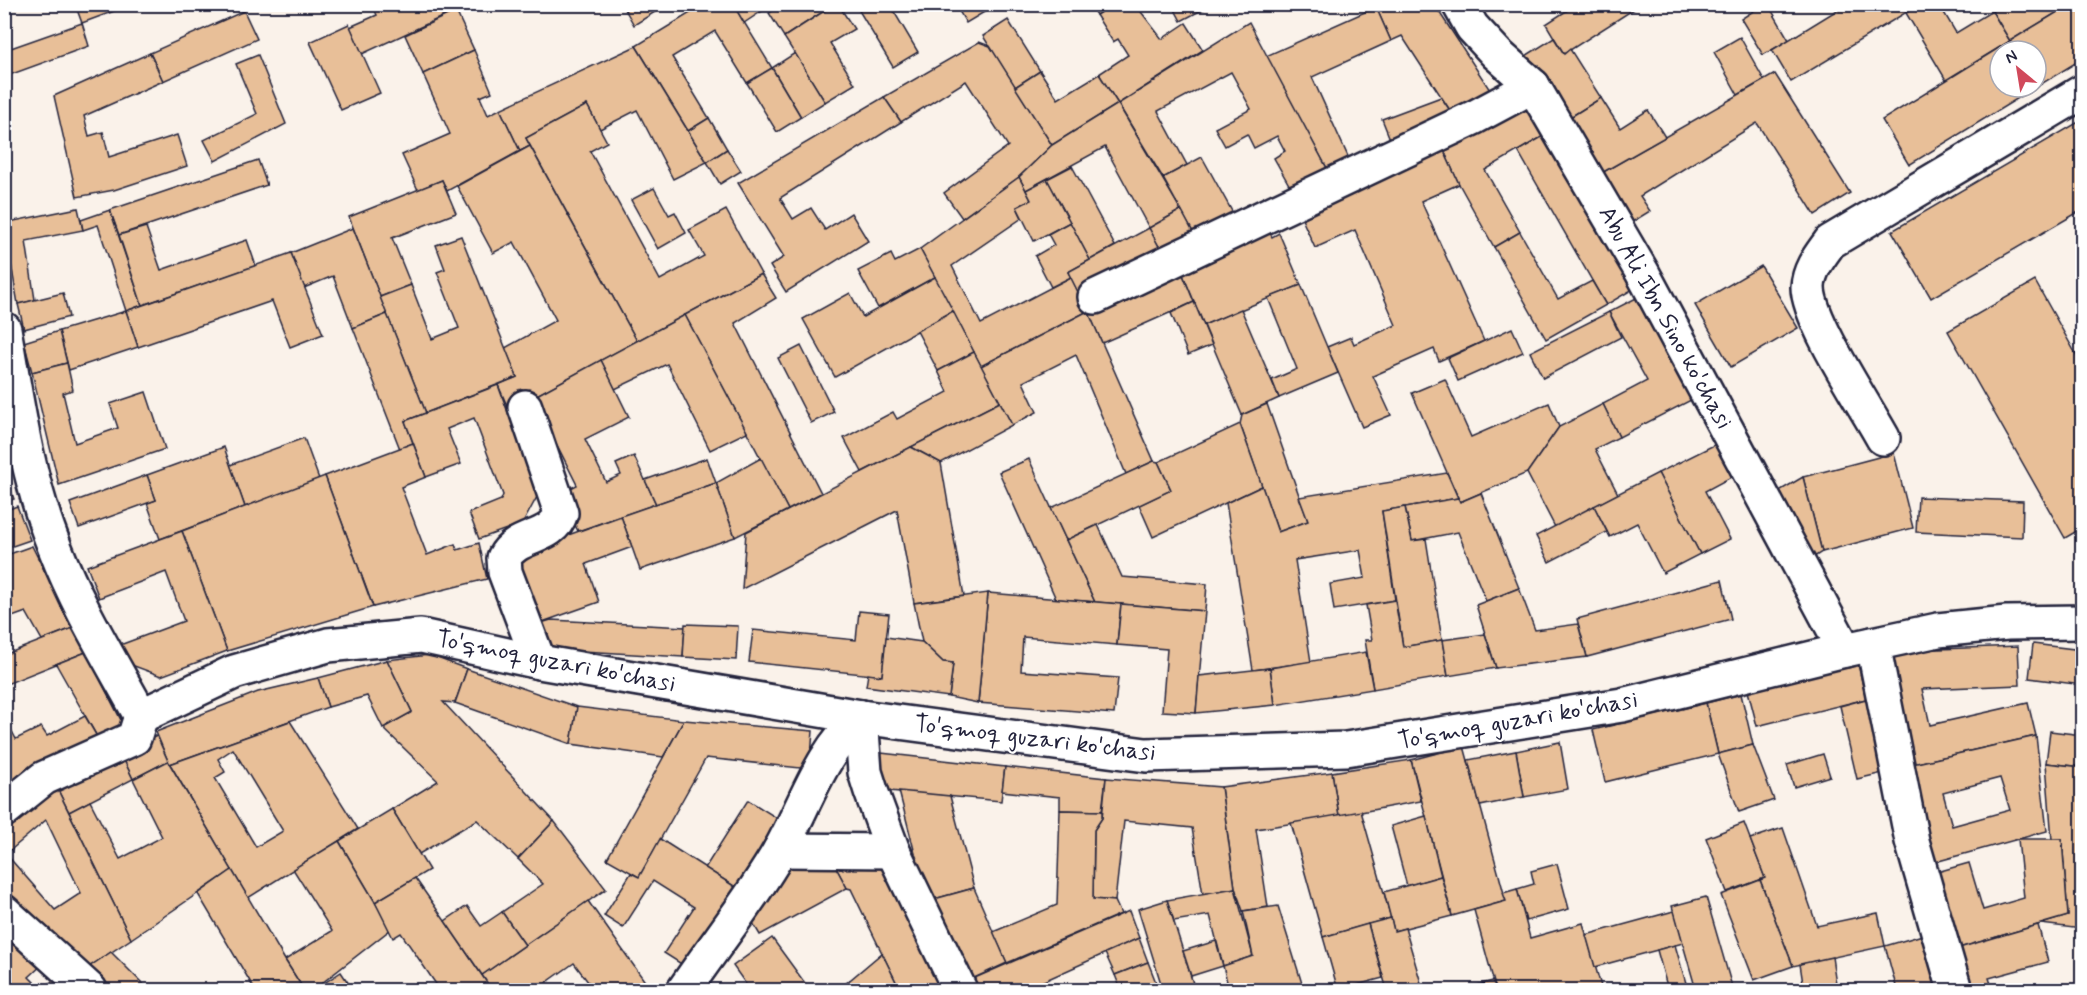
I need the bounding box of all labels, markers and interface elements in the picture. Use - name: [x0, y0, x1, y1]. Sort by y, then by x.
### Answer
- north arrow: [1988, 39, 2048, 99]
- text: N: [2001, 46, 2021, 69]
- street label: Abu Ali Ibn Sino ko'chasi: [1591, 201, 1739, 435]
- street label: To'qmoq guzari ko'chasi: [434, 624, 678, 700]
- street label: To'qmoq guzari ko'chasi: [1396, 685, 1640, 757]
- street label: To'qmoq guzari ko'chasi: [913, 709, 1157, 769]

